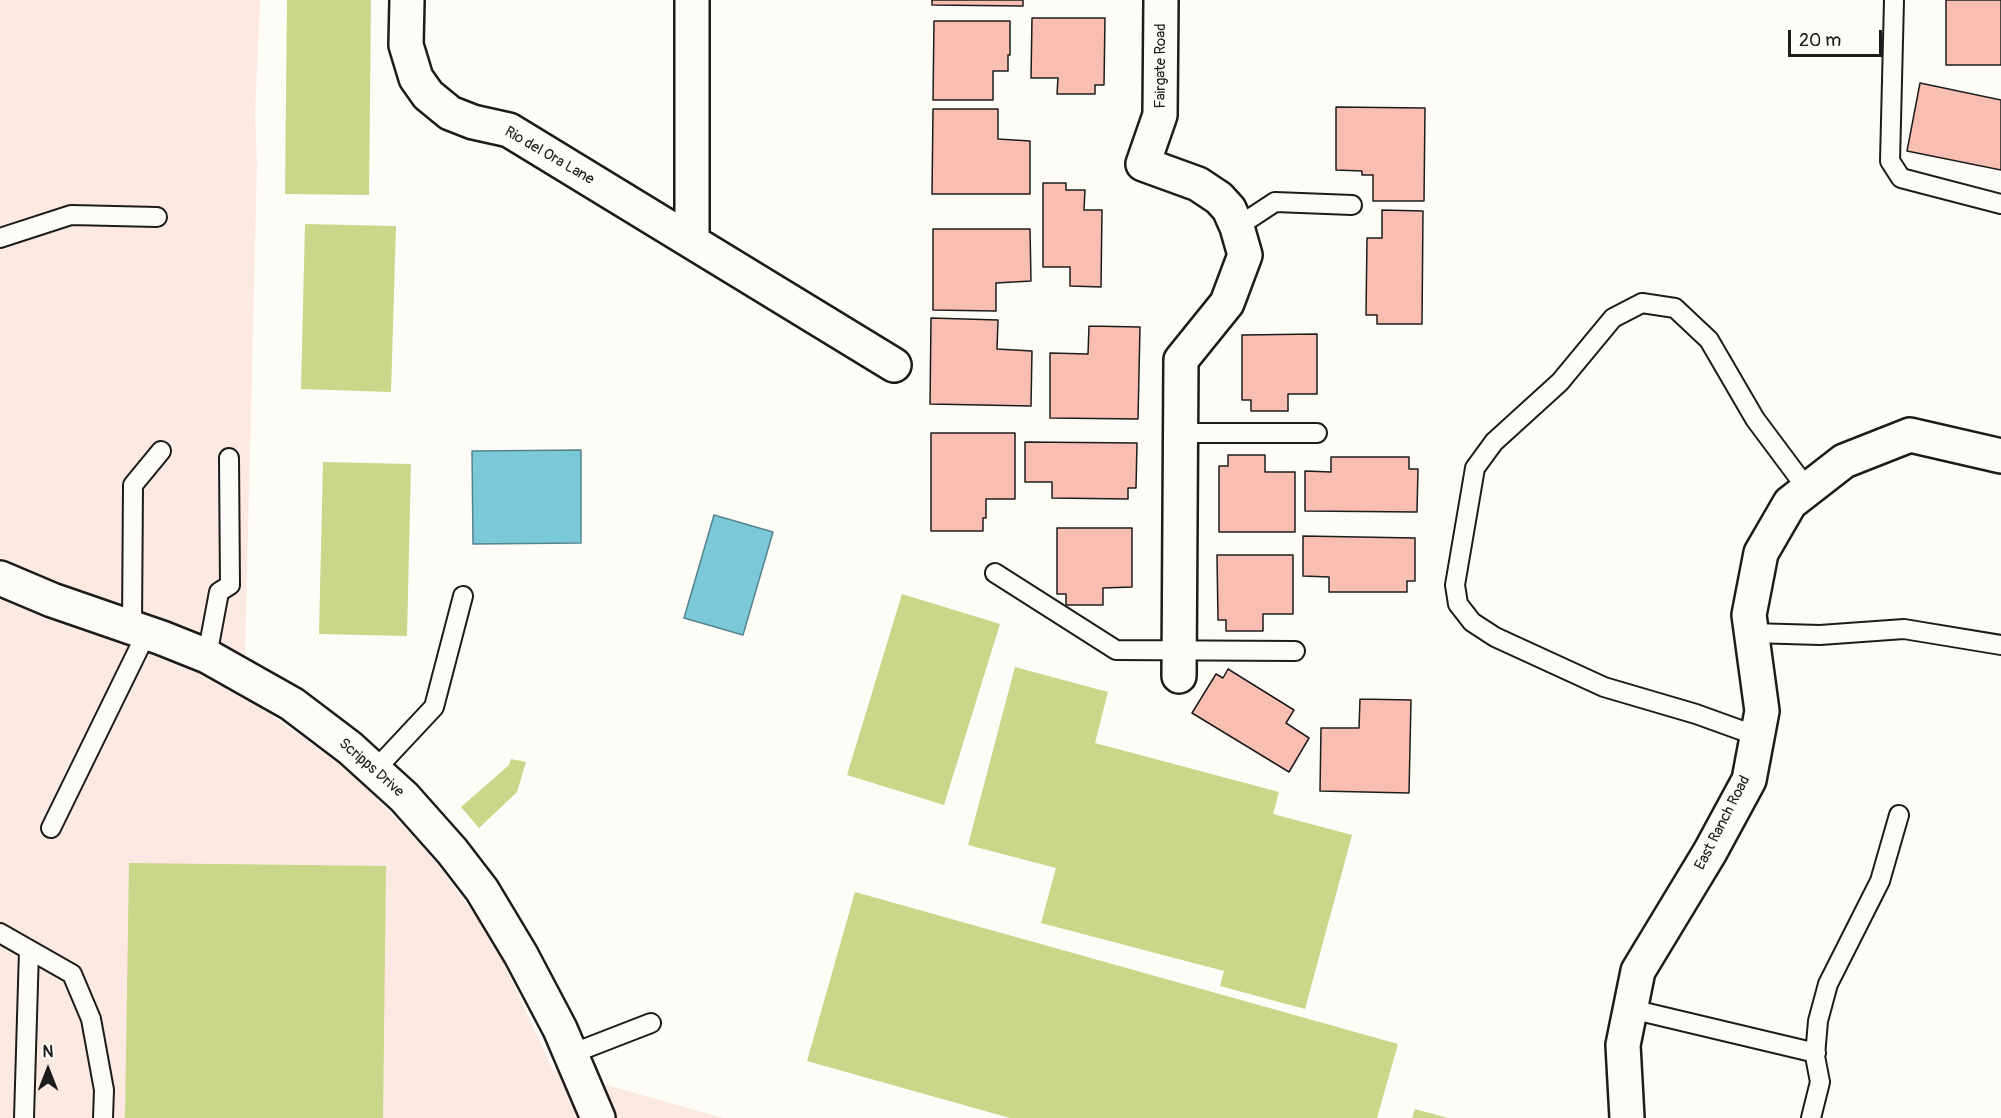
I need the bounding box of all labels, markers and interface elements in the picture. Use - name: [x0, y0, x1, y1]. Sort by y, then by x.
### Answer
- scale bar: [1791, 18, 1886, 56]
- street label: Fairgate Road: [1152, 24, 1170, 108]
- text: 20 m: [1799, 29, 1841, 52]
- street label: Rio del Ora Lane: [501, 123, 597, 189]
- street label: Scripps Drive: [335, 735, 407, 801]
- street label: East Ranch Road: [1691, 773, 1755, 873]
- north arrow: [18, 1040, 78, 1100]
- text: N: [43, 1042, 53, 1062]

